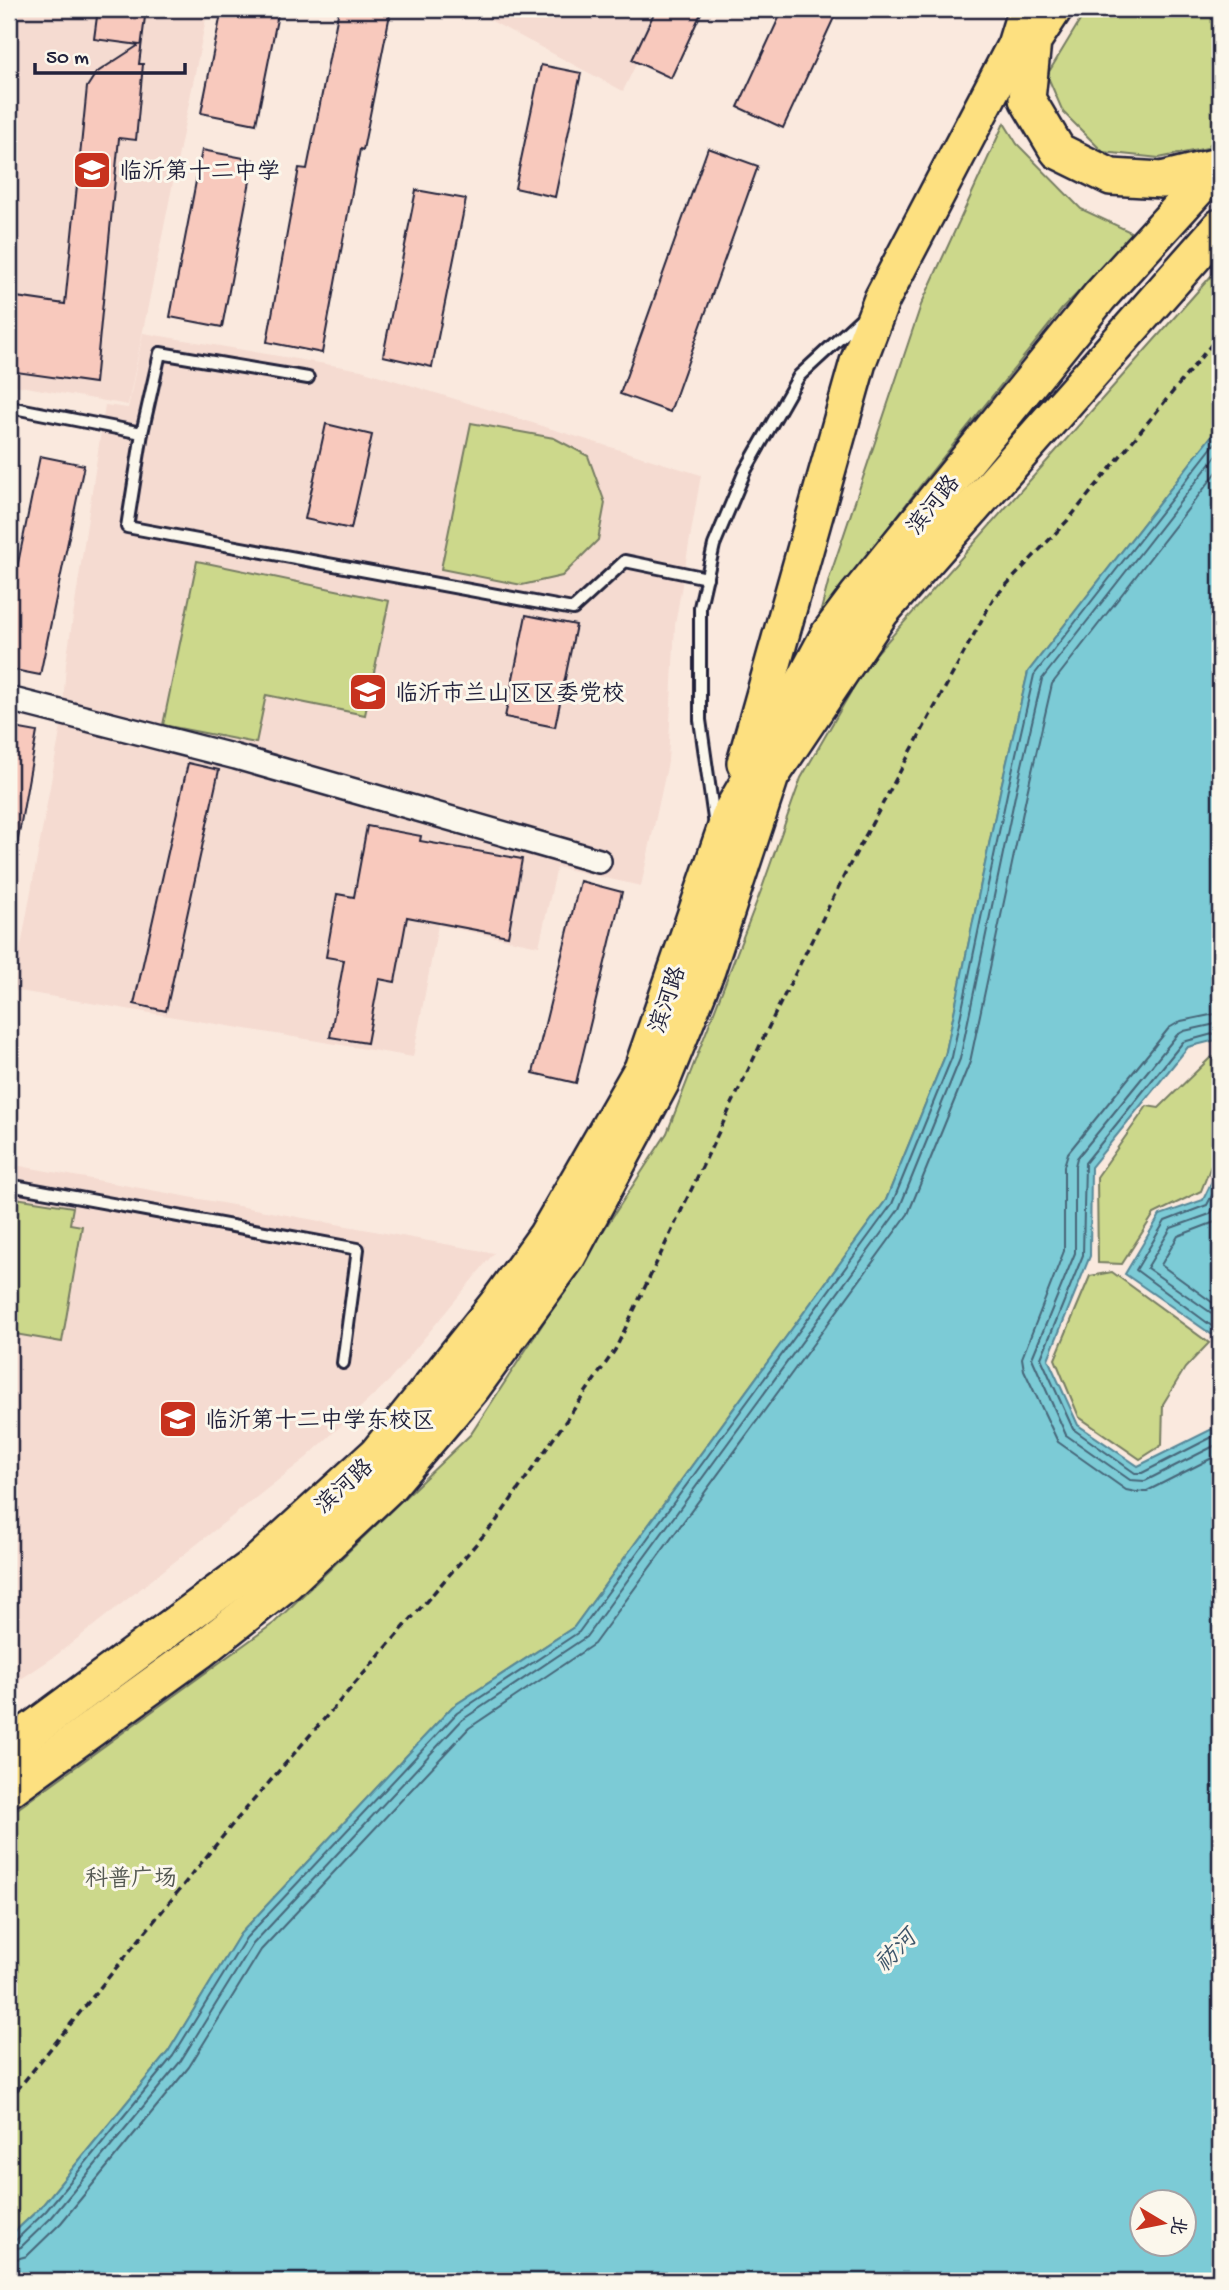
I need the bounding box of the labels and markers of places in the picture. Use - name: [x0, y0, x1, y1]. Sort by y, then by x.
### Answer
- school or university icon: 临沂第十二中学: [71, 149, 113, 191]
- place label: 临沂第十二中学: [119, 159, 280, 187]
- school or university icon: 临沂市兰山区区委党校: [347, 671, 389, 713]
- place label: 临沂市兰山区区委党校: [395, 681, 625, 709]
- school or university icon: 临沂第十二中学东校区: [157, 1398, 199, 1440]
- place label: 临沂第十二中学东校区: [205, 1408, 435, 1436]

